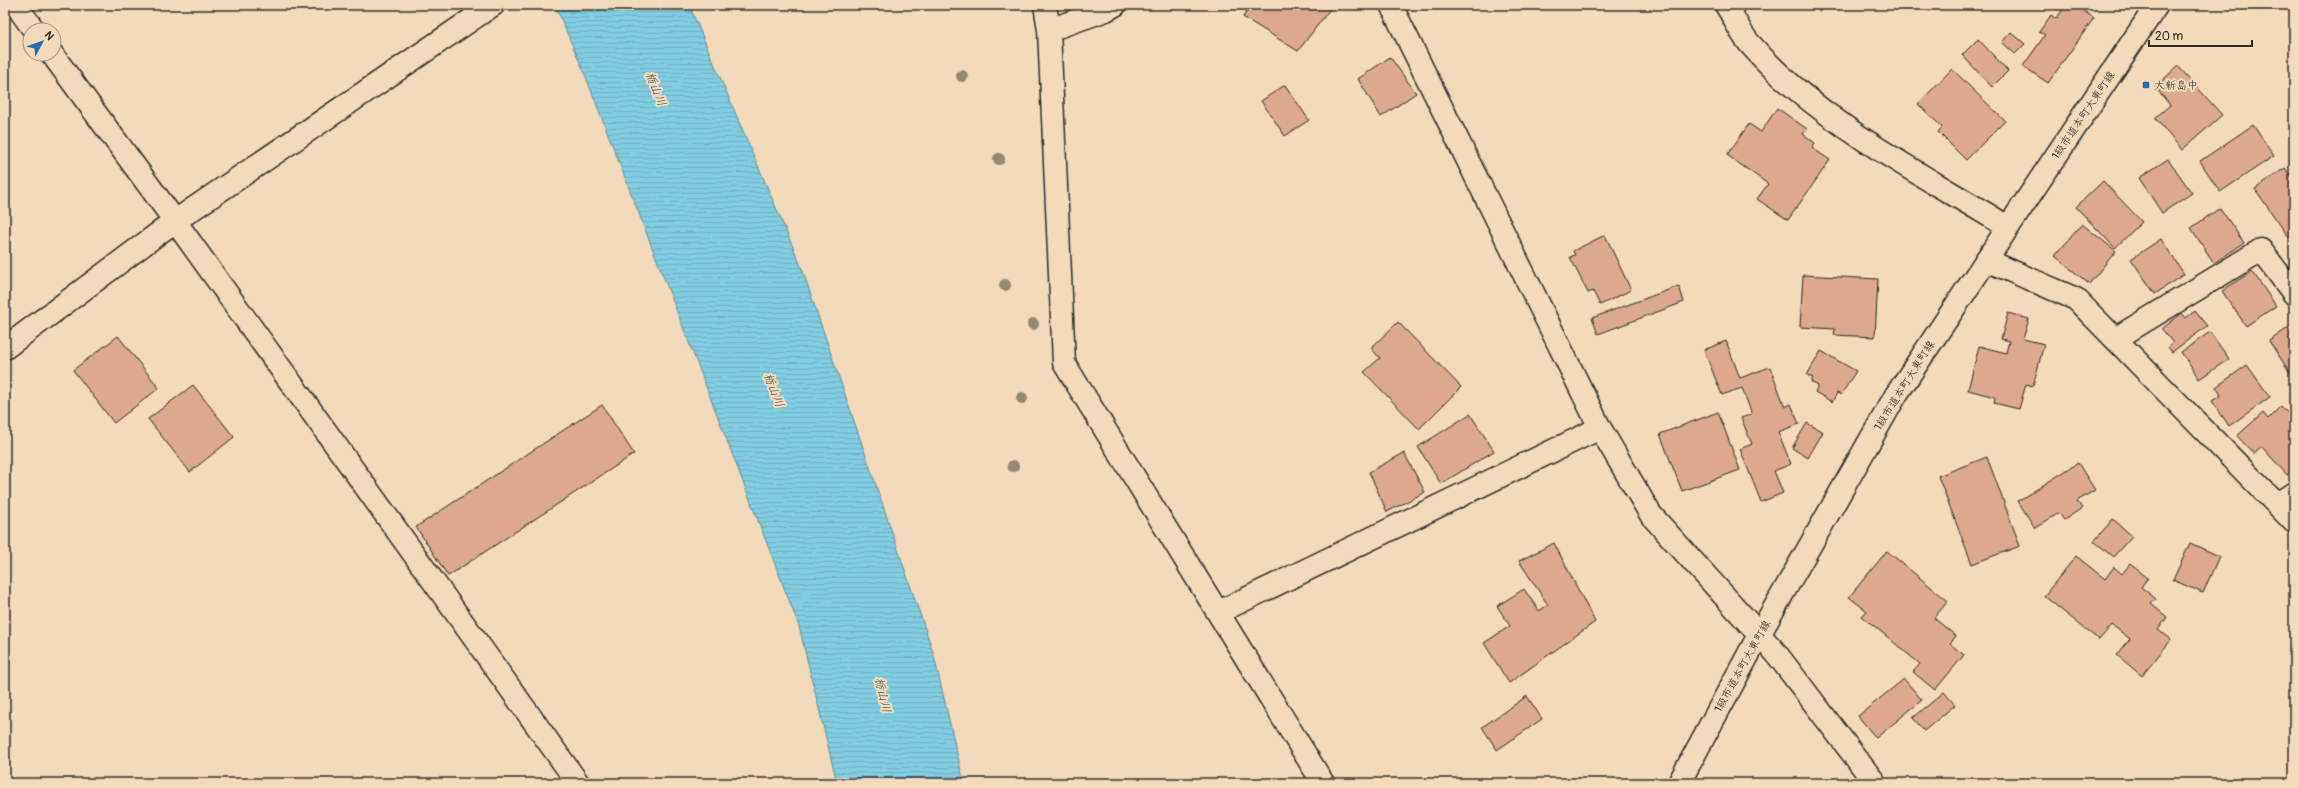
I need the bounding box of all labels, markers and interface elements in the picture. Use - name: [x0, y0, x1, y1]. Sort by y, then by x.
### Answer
- north arrow: [22, 22, 62, 62]
- scale bar: [2149, 22, 2252, 48]
- text: N: [42, 29, 57, 43]
- text: 20 m: [2155, 29, 2184, 44]
- street label: 1級市道本町大東町線: [2049, 69, 2118, 162]
- water label: 栃山川: [642, 70, 669, 109]
- place label: 大新島中: [2154, 79, 2198, 92]
- marker: 大新島中: [2141, 80, 2151, 90]
- street label: 1級市道本町大東町線: [1872, 338, 1937, 433]
- water label: 栃山川: [760, 371, 787, 410]
- street label: 1級市道本町大東町線: [1712, 618, 1773, 715]
- water label: 栃山川: [871, 676, 894, 714]

